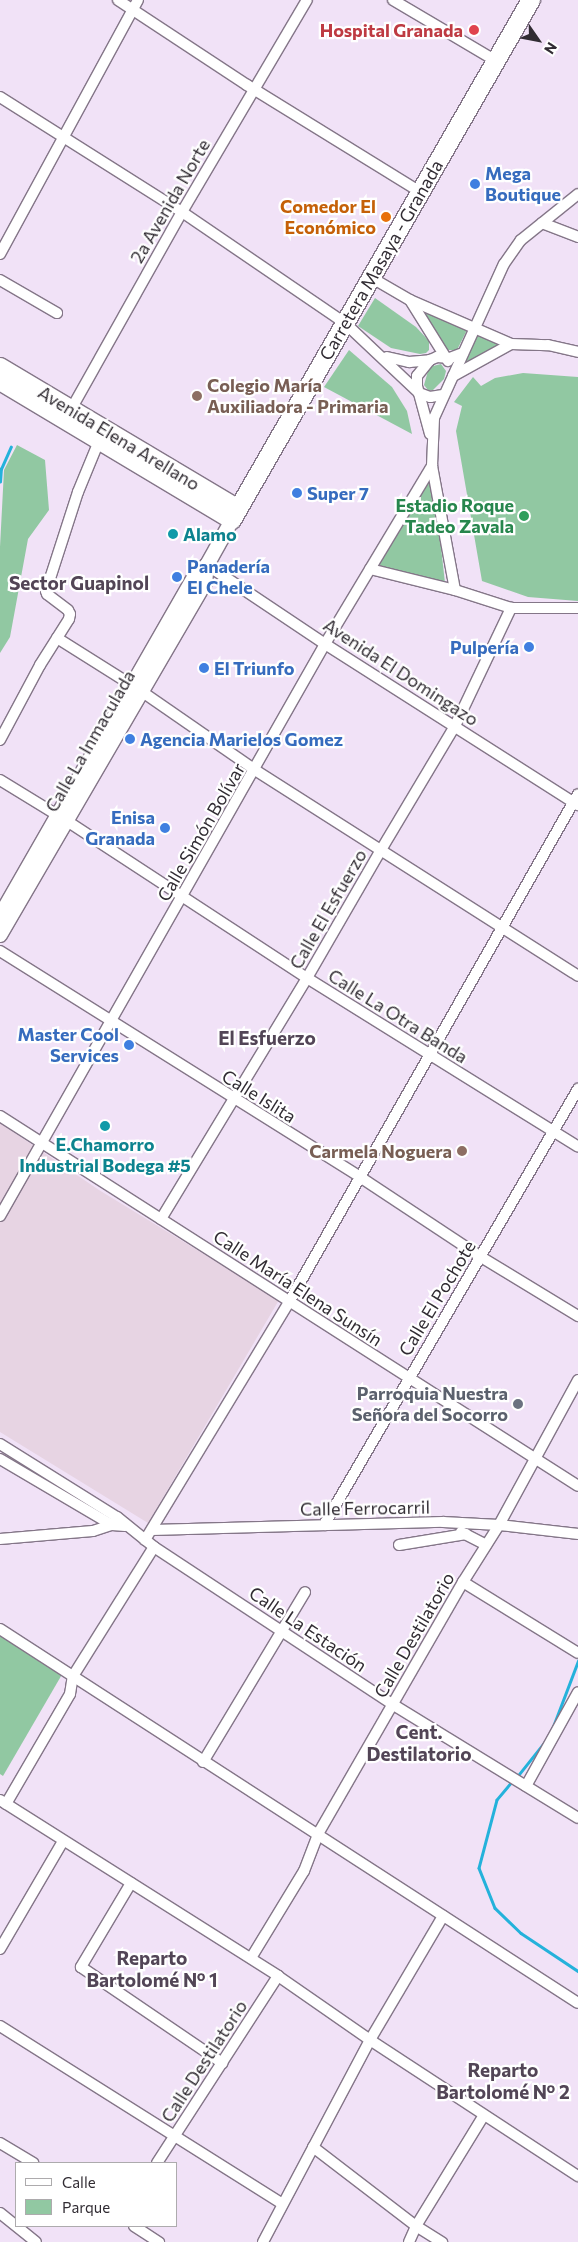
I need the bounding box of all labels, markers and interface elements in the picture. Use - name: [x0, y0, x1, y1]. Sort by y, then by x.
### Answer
- north arrow: [513, 15, 563, 65]
- place label: Hospital Granada: [320, 19, 463, 41]
- marker: Hospital Granada: [467, 23, 481, 37]
- text: N: [541, 39, 561, 57]
- street label: 2a Avenida Norte: [126, 135, 214, 267]
- street label: Carretera Masaya - Granada: [315, 156, 447, 364]
- place label: Mega Boutique: [485, 163, 561, 205]
- marker: Mega Boutique: [469, 178, 481, 190]
- place label: Comedor El Económico: [280, 196, 376, 238]
- marker: Comedor El Económico: [380, 211, 392, 223]
- place label: Colegio María Auxiliadora - Primaria: [207, 375, 388, 418]
- street label: Avenida Elena Arellano: [34, 381, 204, 495]
- marker: Colegio María Auxiliadora - Primaria: [191, 390, 203, 402]
- place label: Super 7: [307, 482, 369, 504]
- marker: Super 7: [291, 487, 303, 499]
- place label: Estadio Roque Tadeo Zavala: [395, 495, 514, 538]
- marker: Estadio Roque Tadeo Zavala: [518, 510, 530, 522]
- place label: Alamo: [183, 523, 237, 545]
- marker: Alamo: [167, 528, 179, 540]
- place label: Panadería El Chele: [187, 556, 270, 598]
- marker: Panadería El Chele: [171, 571, 183, 583]
- district label: Sector Guapinol: [9, 572, 149, 594]
- street label: Avenida El Domingazo: [319, 614, 483, 730]
- place label: Pulpería: [450, 636, 519, 658]
- marker: Pulpería: [523, 641, 535, 653]
- place label: El Triunfo: [214, 657, 294, 679]
- marker: El Triunfo: [198, 662, 210, 674]
- street label: Calle La Inmaculada: [41, 666, 139, 816]
- place label: Agencia Marielos Gomez: [140, 728, 343, 750]
- marker: Agencia Marielos Gomez: [124, 733, 136, 745]
- street label: Calle Simón Bolívar: [153, 759, 249, 905]
- place label: Enisa Granada: [85, 807, 155, 850]
- marker: Enisa Granada: [159, 822, 171, 834]
- street label: Calle El Esfuerzo: [285, 845, 371, 973]
- street label: Calle La Otra Banda: [324, 964, 472, 1068]
- place label: Master Cool Services: [17, 1024, 119, 1066]
- district label: El Esfuerzo: [218, 1027, 316, 1049]
- marker: Master Cool Services: [123, 1039, 135, 1051]
- street label: Calle Islita: [218, 1065, 300, 1127]
- marker: E.Chamorro Industrial Bodega #5: [99, 1120, 111, 1132]
- place label: E.Chamorro Industrial Bodega #5: [19, 1134, 191, 1176]
- place label: Carmela Noguera: [309, 1140, 452, 1162]
- marker: Carmela Noguera: [456, 1145, 468, 1157]
- street label: Calle María Elena Sunsín: [210, 1225, 386, 1351]
- street label: Calle El Pochote: [394, 1236, 480, 1360]
- place label: Parroquia Nuestra Señora del Socorro: [352, 1383, 508, 1426]
- marker: Parroquia Nuestra Señora del Socorro: [512, 1398, 524, 1410]
- street label: Calle Ferrocarril: [300, 1496, 430, 1520]
- street label: Calle Destilatorio: [369, 1568, 459, 1702]
- street label: Calle La Estación: [245, 1582, 371, 1676]
- district label: Cent. Destilatorio: [367, 1721, 471, 1765]
- district label: Reparto Bartolomé Nº 1: [86, 1947, 218, 1991]
- street label: Calle Destilatorio: [156, 1996, 252, 2126]
- district label: Reparto Bartolomé Nº 2: [436, 2059, 570, 2103]
- legend: [15, 2162, 178, 2227]
- text: Calle: [62, 2173, 96, 2191]
- text: Parque: [62, 2198, 110, 2216]

